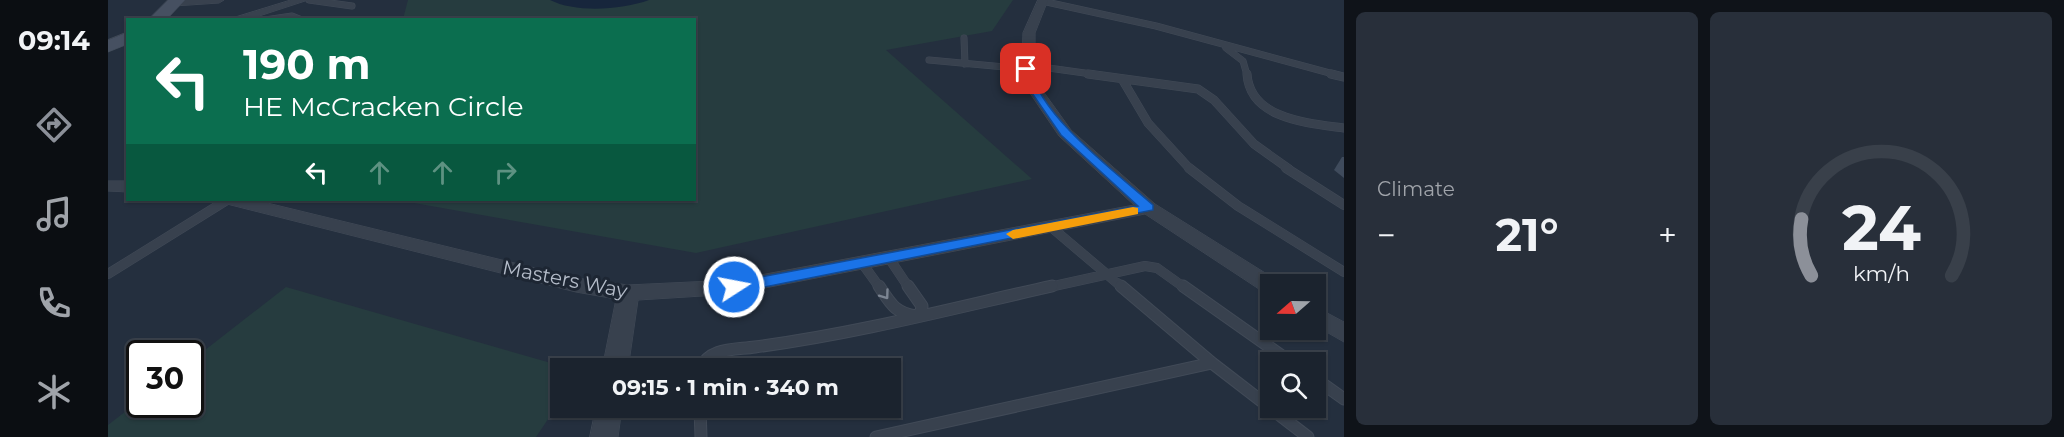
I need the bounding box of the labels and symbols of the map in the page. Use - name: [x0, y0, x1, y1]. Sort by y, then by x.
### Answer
- pin: [1000, 43, 1051, 94]
- street label: Masters Way: [500, 255, 630, 303]
- position arrow: [702, 255, 766, 319]
- north arrow: [1260, 274, 1326, 340]
- one-way arrow: [878, 289, 889, 300]
- speed limit sign: 30: [126, 340, 204, 418]

